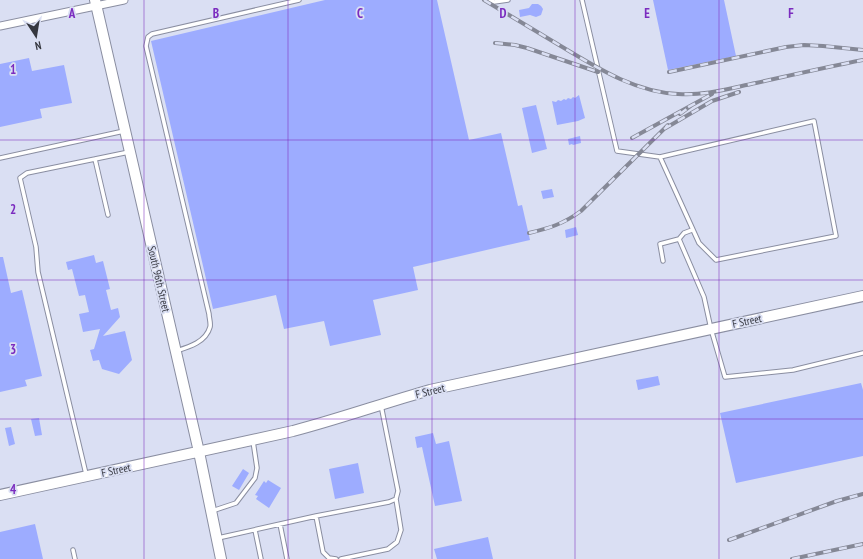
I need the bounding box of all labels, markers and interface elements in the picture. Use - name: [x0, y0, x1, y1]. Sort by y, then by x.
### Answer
- text: A: [68, 5, 76, 22]
- text: B: [213, 5, 219, 22]
- text: C: [357, 5, 363, 22]
- text: D: [500, 5, 507, 22]
- text: E: [644, 5, 650, 22]
- text: F: [788, 5, 794, 22]
- north arrow: [16, 16, 56, 56]
- text: N: [34, 38, 42, 53]
- text: 1: [10, 61, 16, 78]
- text: 2: [10, 201, 16, 218]
- street label: South 96th Street: [145, 245, 173, 313]
- street label: F Street: [731, 311, 763, 331]
- text: 3: [10, 341, 16, 358]
- street label: F Street: [414, 381, 446, 401]
- street label: F Street: [100, 460, 132, 480]
- text: 4: [10, 481, 17, 498]

